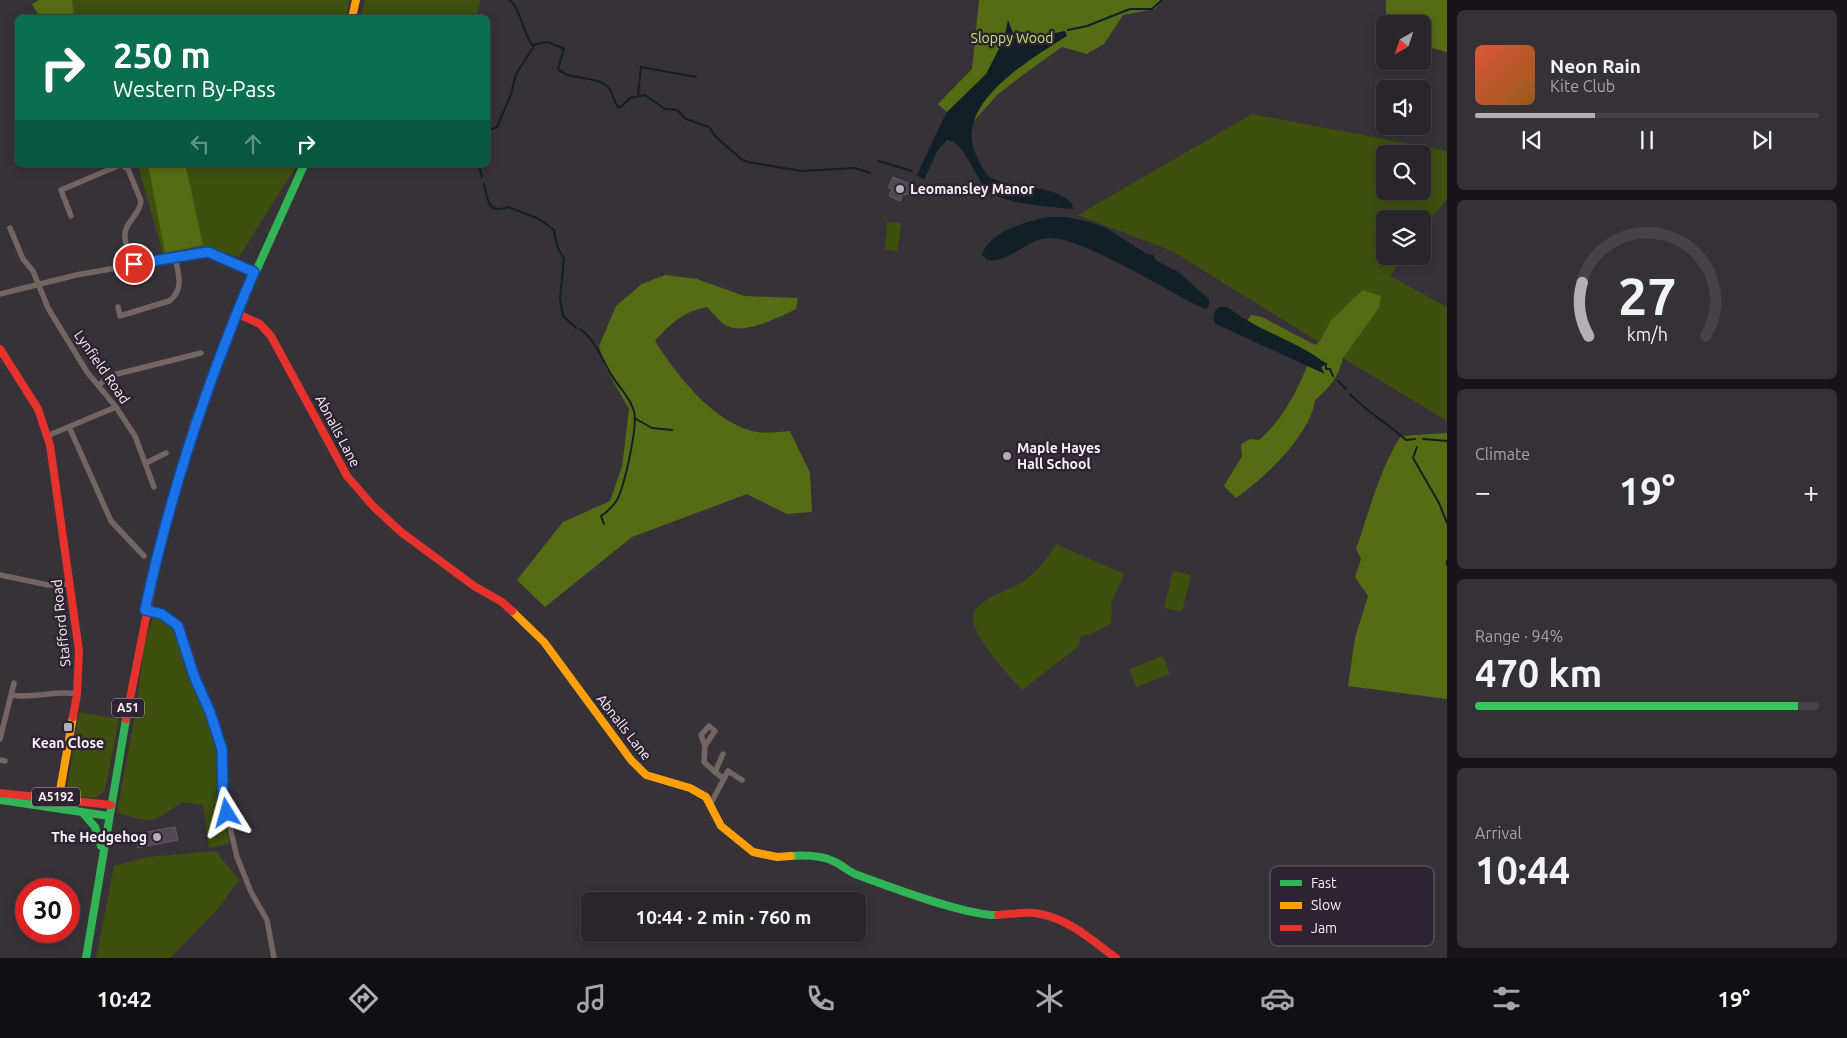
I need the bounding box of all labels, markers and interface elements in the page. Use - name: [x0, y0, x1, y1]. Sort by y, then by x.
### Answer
- north arrow: [1376, 15, 1431, 70]
- map controls: [1376, 15, 1431, 265]
- park label: Sloppy Wood: [971, 30, 1053, 46]
- icon: right: [30, 35, 95, 100]
- text: 250 m: [113, 35, 211, 75]
- text: Neon Rain: [1550, 55, 1641, 77]
- text: Western By-Pass: [113, 76, 276, 101]
- text: Kite Club: [1550, 77, 1615, 95]
- button: sound: [1376, 80, 1431, 135]
- icon: previous: [1518, 126, 1546, 154]
- icon: pause: [1633, 126, 1661, 154]
- icon: next: [1748, 126, 1776, 154]
- icon: left: [186, 130, 214, 158]
- icon: ahead: [239, 130, 267, 158]
- icon: right: [292, 130, 320, 158]
- button: search: [1376, 145, 1431, 200]
- place label: Leomansley Manor: [910, 181, 1034, 197]
- marker: Leomansley Manor: [894, 183, 906, 195]
- button: layers: [1376, 210, 1431, 265]
- pin: [113, 243, 155, 285]
- icon: arrive: [120, 250, 148, 278]
- text: 27: [1618, 267, 1676, 325]
- text: km/h: [1626, 324, 1668, 344]
- street label: Lynfield Road: [71, 327, 133, 407]
- street label: Abnalls Lane: [312, 392, 364, 470]
- place label: Maple Hayes Hall School: [1017, 440, 1101, 472]
- text: Climate: [1475, 445, 1530, 463]
- marker: Maple Hayes Hall School: [1001, 450, 1013, 462]
- text: 19°: [1619, 470, 1675, 512]
- text: −: [1475, 476, 1491, 507]
- text: +: [1803, 476, 1819, 507]
- street label: Stafford Road: [48, 578, 74, 668]
- text: Range · 94%: [1475, 627, 1563, 645]
- text: 470 km: [1475, 652, 1602, 694]
- street label: Abnalls Lane: [593, 691, 655, 763]
- road number: A51: [112, 698, 144, 718]
- marker: Kean Close: [62, 721, 74, 733]
- place label: Kean Close: [32, 735, 104, 751]
- position arrow: [200, 786, 252, 838]
- road number: A5192: [32, 788, 80, 806]
- text: Arrival: [1475, 824, 1522, 842]
- place label: The Hedgehog: [51, 829, 147, 845]
- marker: The Hedgehog: [151, 831, 163, 843]
- text: 10:44: [1475, 849, 1570, 891]
- legend: [1270, 866, 1434, 946]
- text: Fast: [1311, 875, 1337, 891]
- speed limit sign: 30: [15, 878, 80, 943]
- text: Slow: [1311, 897, 1341, 913]
- text: 10:44 · 2 min · 760 m: [636, 906, 811, 928]
- text: Jam: [1311, 920, 1337, 936]
- icon: directions: [346, 981, 381, 1016]
- icon: music: [574, 981, 609, 1016]
- icon: phone: [803, 981, 838, 1016]
- icon: climate: [1032, 981, 1067, 1016]
- icon: car: [1260, 981, 1295, 1016]
- icon: filters: [1489, 981, 1524, 1016]
- text: 10:42: [97, 986, 152, 1011]
- text: 19°: [1717, 986, 1750, 1011]

